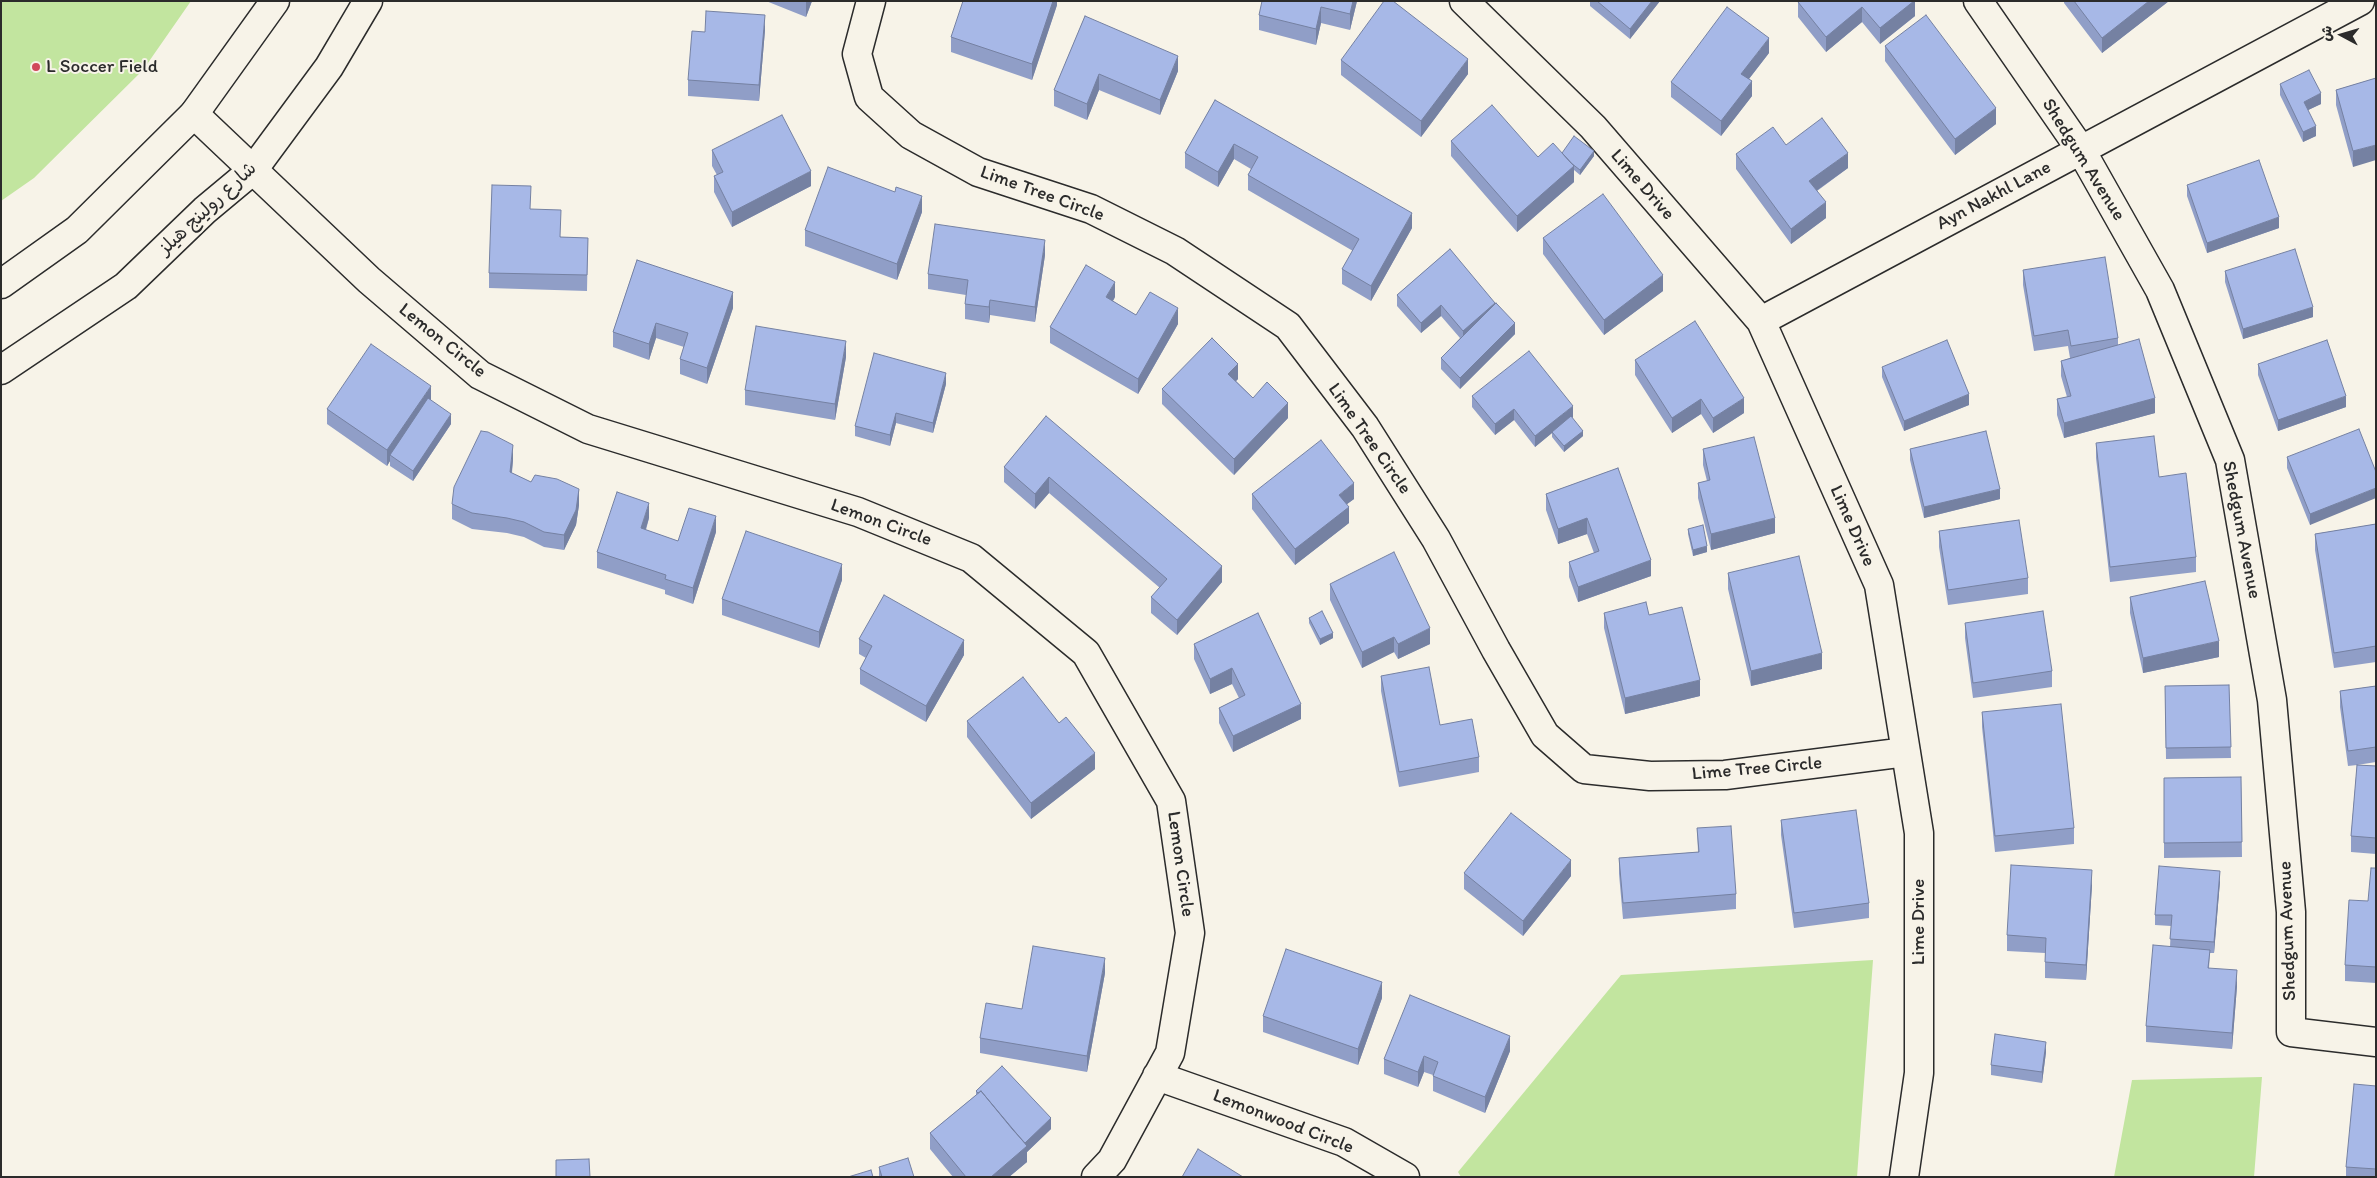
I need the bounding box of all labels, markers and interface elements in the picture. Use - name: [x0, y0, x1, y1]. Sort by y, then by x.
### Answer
- north arrow: [2317, 10, 2367, 60]
- text: ش: [2317, 25, 2336, 42]
- place label: L Soccer Field: [46, 56, 158, 78]
- marker: L Soccer Field: [30, 61, 42, 73]
- street label: Shedgum Avenue: [2036, 95, 2130, 225]
- street label: Lime Drive: [1605, 145, 1679, 225]
- street label: Ayn Nakhl Lane: [1933, 156, 2055, 236]
- street label: شارع رولينج هيلز: [154, 158, 262, 260]
- street label: Lime Tree Circle: [977, 161, 1107, 227]
- street label: Lemon Circle: [393, 299, 491, 383]
- street label: Lime Tree Circle: [1322, 379, 1416, 499]
- street label: Shedgum Avenue: [2216, 459, 2266, 601]
- street label: Lime Drive: [1824, 482, 1880, 570]
- street label: Lemon Circle: [827, 494, 935, 552]
- street label: Lime Tree Circle: [1691, 752, 1823, 786]
- street label: Lemon Circle: [1161, 810, 1199, 918]
- street label: Shedgum Avenue: [2274, 861, 2302, 1001]
- street label: Lime Drive: [1908, 879, 1930, 965]
- street label: Lemonwood Circle: [1209, 1085, 1357, 1159]

